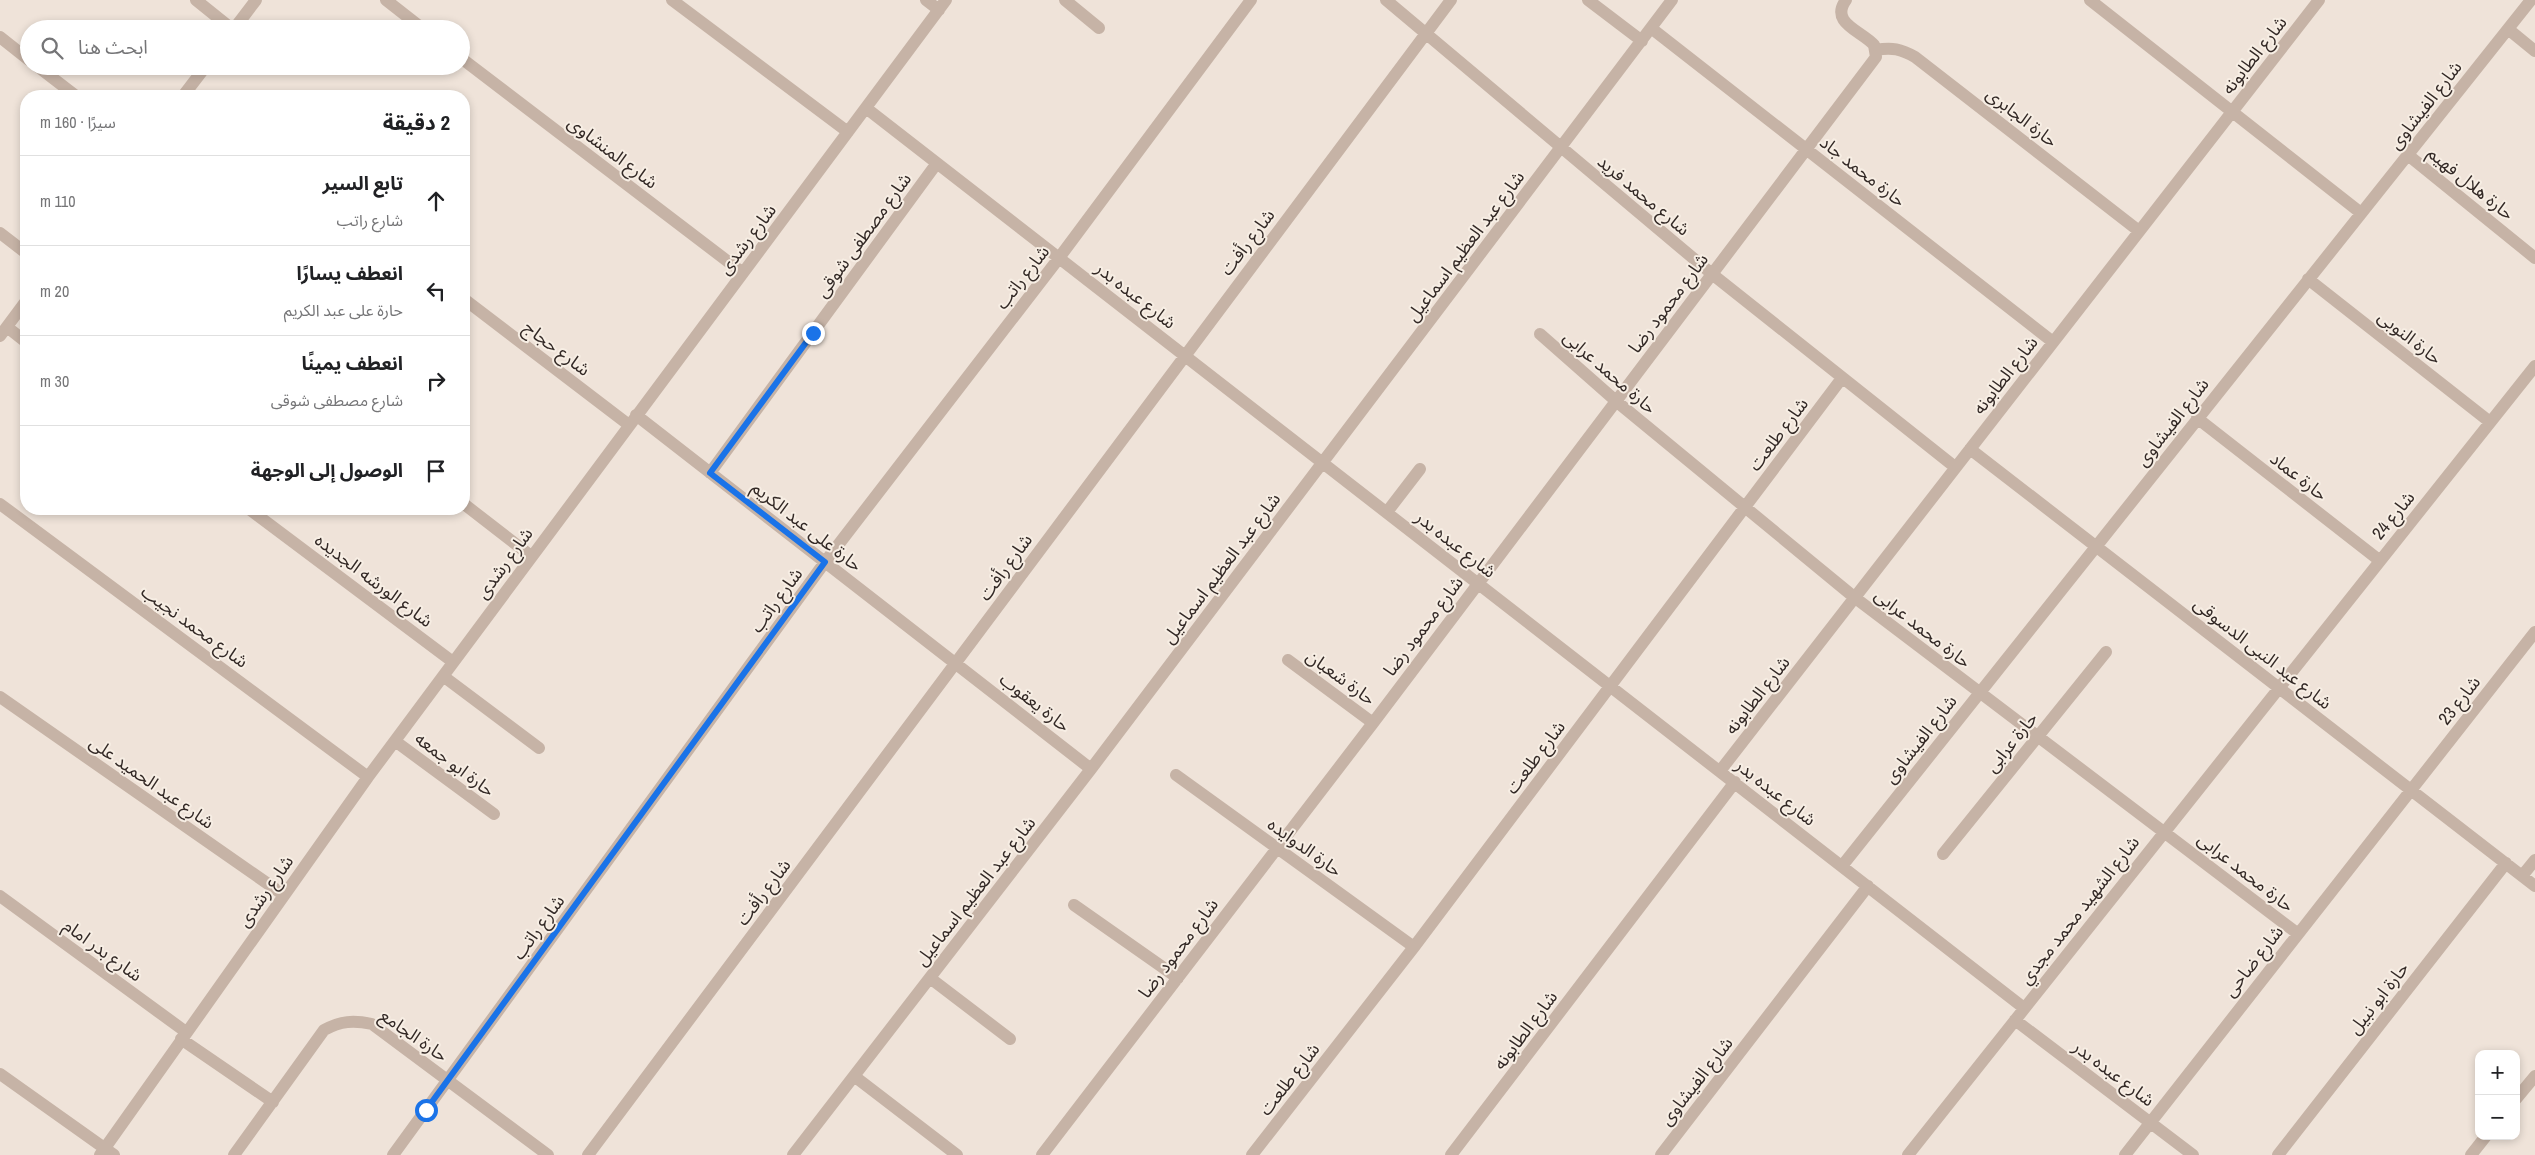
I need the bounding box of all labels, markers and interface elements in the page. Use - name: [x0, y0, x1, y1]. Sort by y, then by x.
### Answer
- street label: شارع الطابونه: [2215, 11, 2294, 101]
- search box: [20, 20, 470, 75]
- icon: search: [38, 34, 66, 62]
- text: ابحث هنا: [78, 34, 148, 60]
- street label: شارع الفيشاوى: [2383, 56, 2469, 156]
- street label: حارة الجابرى: [1981, 81, 2063, 153]
- text: 2 دقيقة: [383, 108, 450, 137]
- street label: شارع المنشاوى: [562, 110, 663, 196]
- text: سيرًا · 160 m: [40, 111, 116, 133]
- street label: حارة محمد جاد: [1815, 130, 1911, 212]
- street label: حارة هلال فهيم: [2422, 140, 2520, 226]
- street label: شارع محمد فريد: [1591, 149, 1696, 243]
- street label: شارع عبد العظيم اسماعيل: [1400, 165, 1532, 328]
- street label: شارع مصطفى شوقى: [809, 168, 918, 304]
- text: تابع السير: [322, 170, 403, 196]
- icon: ahead: [422, 187, 450, 215]
- text: 110 m: [40, 190, 76, 212]
- street label: شارع رشدى: [712, 198, 783, 281]
- street label: شارع رأفت: [1214, 204, 1282, 282]
- text: شارع راتب: [337, 209, 403, 231]
- street label: شارع راتب: [989, 240, 1056, 315]
- street label: شارع محمود رضا: [1622, 248, 1715, 359]
- street label: شارع عبده بدر: [1088, 255, 1182, 336]
- text: انعطف يسارًا: [297, 260, 403, 286]
- icon: left: [422, 277, 450, 305]
- text: 20 m: [40, 280, 69, 302]
- text: حارة على عبد الكريم: [284, 299, 403, 321]
- street label: حارة النوبى: [2373, 304, 2447, 370]
- street label: شارع حجاج: [517, 315, 596, 383]
- route end: [802, 322, 825, 345]
- street label: حارة محمد عرابى: [1558, 324, 1662, 420]
- street label: شارع الطابونه: [1966, 331, 2045, 421]
- text: انعطف يمينًا: [302, 350, 403, 376]
- icon: right: [422, 367, 450, 395]
- text: 30 m: [40, 370, 69, 392]
- street label: شارع الفيشاوى: [2130, 373, 2216, 473]
- text: شارع مصطفى شوقى: [271, 389, 403, 411]
- street label: شارع طلعت: [1742, 392, 1815, 477]
- street label: حارة عماد: [2265, 446, 2333, 506]
- text: الوصول إلى الوجهة: [251, 457, 403, 483]
- icon: arrive: [422, 457, 450, 485]
- street label: حارة على عبد الكريم: [746, 475, 868, 578]
- street label: شارع 24: [2366, 486, 2422, 546]
- street label: شارع عبد العظيم اسماعيل: [1156, 487, 1288, 650]
- street label: شارع عبده بدر: [1408, 504, 1502, 585]
- street label: شارع رشدى: [470, 522, 540, 605]
- street label: شارع الورشه الجديده: [309, 527, 438, 634]
- street label: شارع رأفت: [972, 528, 1039, 607]
- street label: شارع راتب: [744, 562, 810, 639]
- street label: شارع محمود رضا: [1377, 571, 1470, 682]
- street label: شارع محمد نجيب: [135, 579, 254, 675]
- street label: حارة محمد عرابى: [1870, 582, 1976, 674]
- street label: شارع عبد النبى الدسوقى: [2187, 591, 2337, 717]
- street label: حارة شعبان: [1301, 643, 1381, 711]
- street label: شارع الطابونه: [1718, 651, 1797, 741]
- street label: حارة يعقوب: [995, 667, 1075, 737]
- street label: شارع 23: [2432, 670, 2488, 731]
- street label: شارع الفيشاوى: [1878, 690, 1964, 790]
- street label: حارة عرابى: [1979, 706, 2043, 778]
- street label: شارع طلعت: [1499, 715, 1572, 800]
- street label: حارة ابو جمعه: [410, 726, 500, 802]
- street label: شارع عبد الحميد على: [83, 730, 219, 836]
- street label: شارع عبده بدر: [1728, 752, 1822, 833]
- street label: شارع عبد العظيم اسماعيل: [909, 811, 1043, 972]
- street label: حارة الدوايده: [1263, 812, 1347, 882]
- street label: حارة محمد عرابى: [2193, 826, 2299, 918]
- street label: شارع الشهيد محمد مجدي: [2013, 831, 2146, 991]
- street label: شارع رشدى: [231, 850, 301, 933]
- street label: شارع رأفت: [730, 854, 798, 932]
- street label: شارع راتب: [506, 889, 572, 966]
- street label: شارع محمود رضا: [1132, 893, 1225, 1004]
- street label: شارع بدر امام: [57, 913, 148, 989]
- street label: شارع ضاحى: [2217, 920, 2290, 1003]
- street label: حارة ابو نبيل: [2342, 957, 2414, 1039]
- street label: شارع الطابونه: [1487, 985, 1565, 1076]
- street label: حارة الجامع: [374, 1002, 453, 1069]
- street label: شارع الفيشاوى: [1654, 1032, 1740, 1132]
- street label: شارع عبده بدر: [2066, 1033, 2160, 1114]
- street label: شارع طلعت: [1253, 1037, 1327, 1122]
- map controls: [2475, 1050, 2520, 1140]
- button: +: [2475, 1050, 2520, 1095]
- button: −: [2475, 1095, 2520, 1140]
- route start: [415, 1099, 438, 1122]

